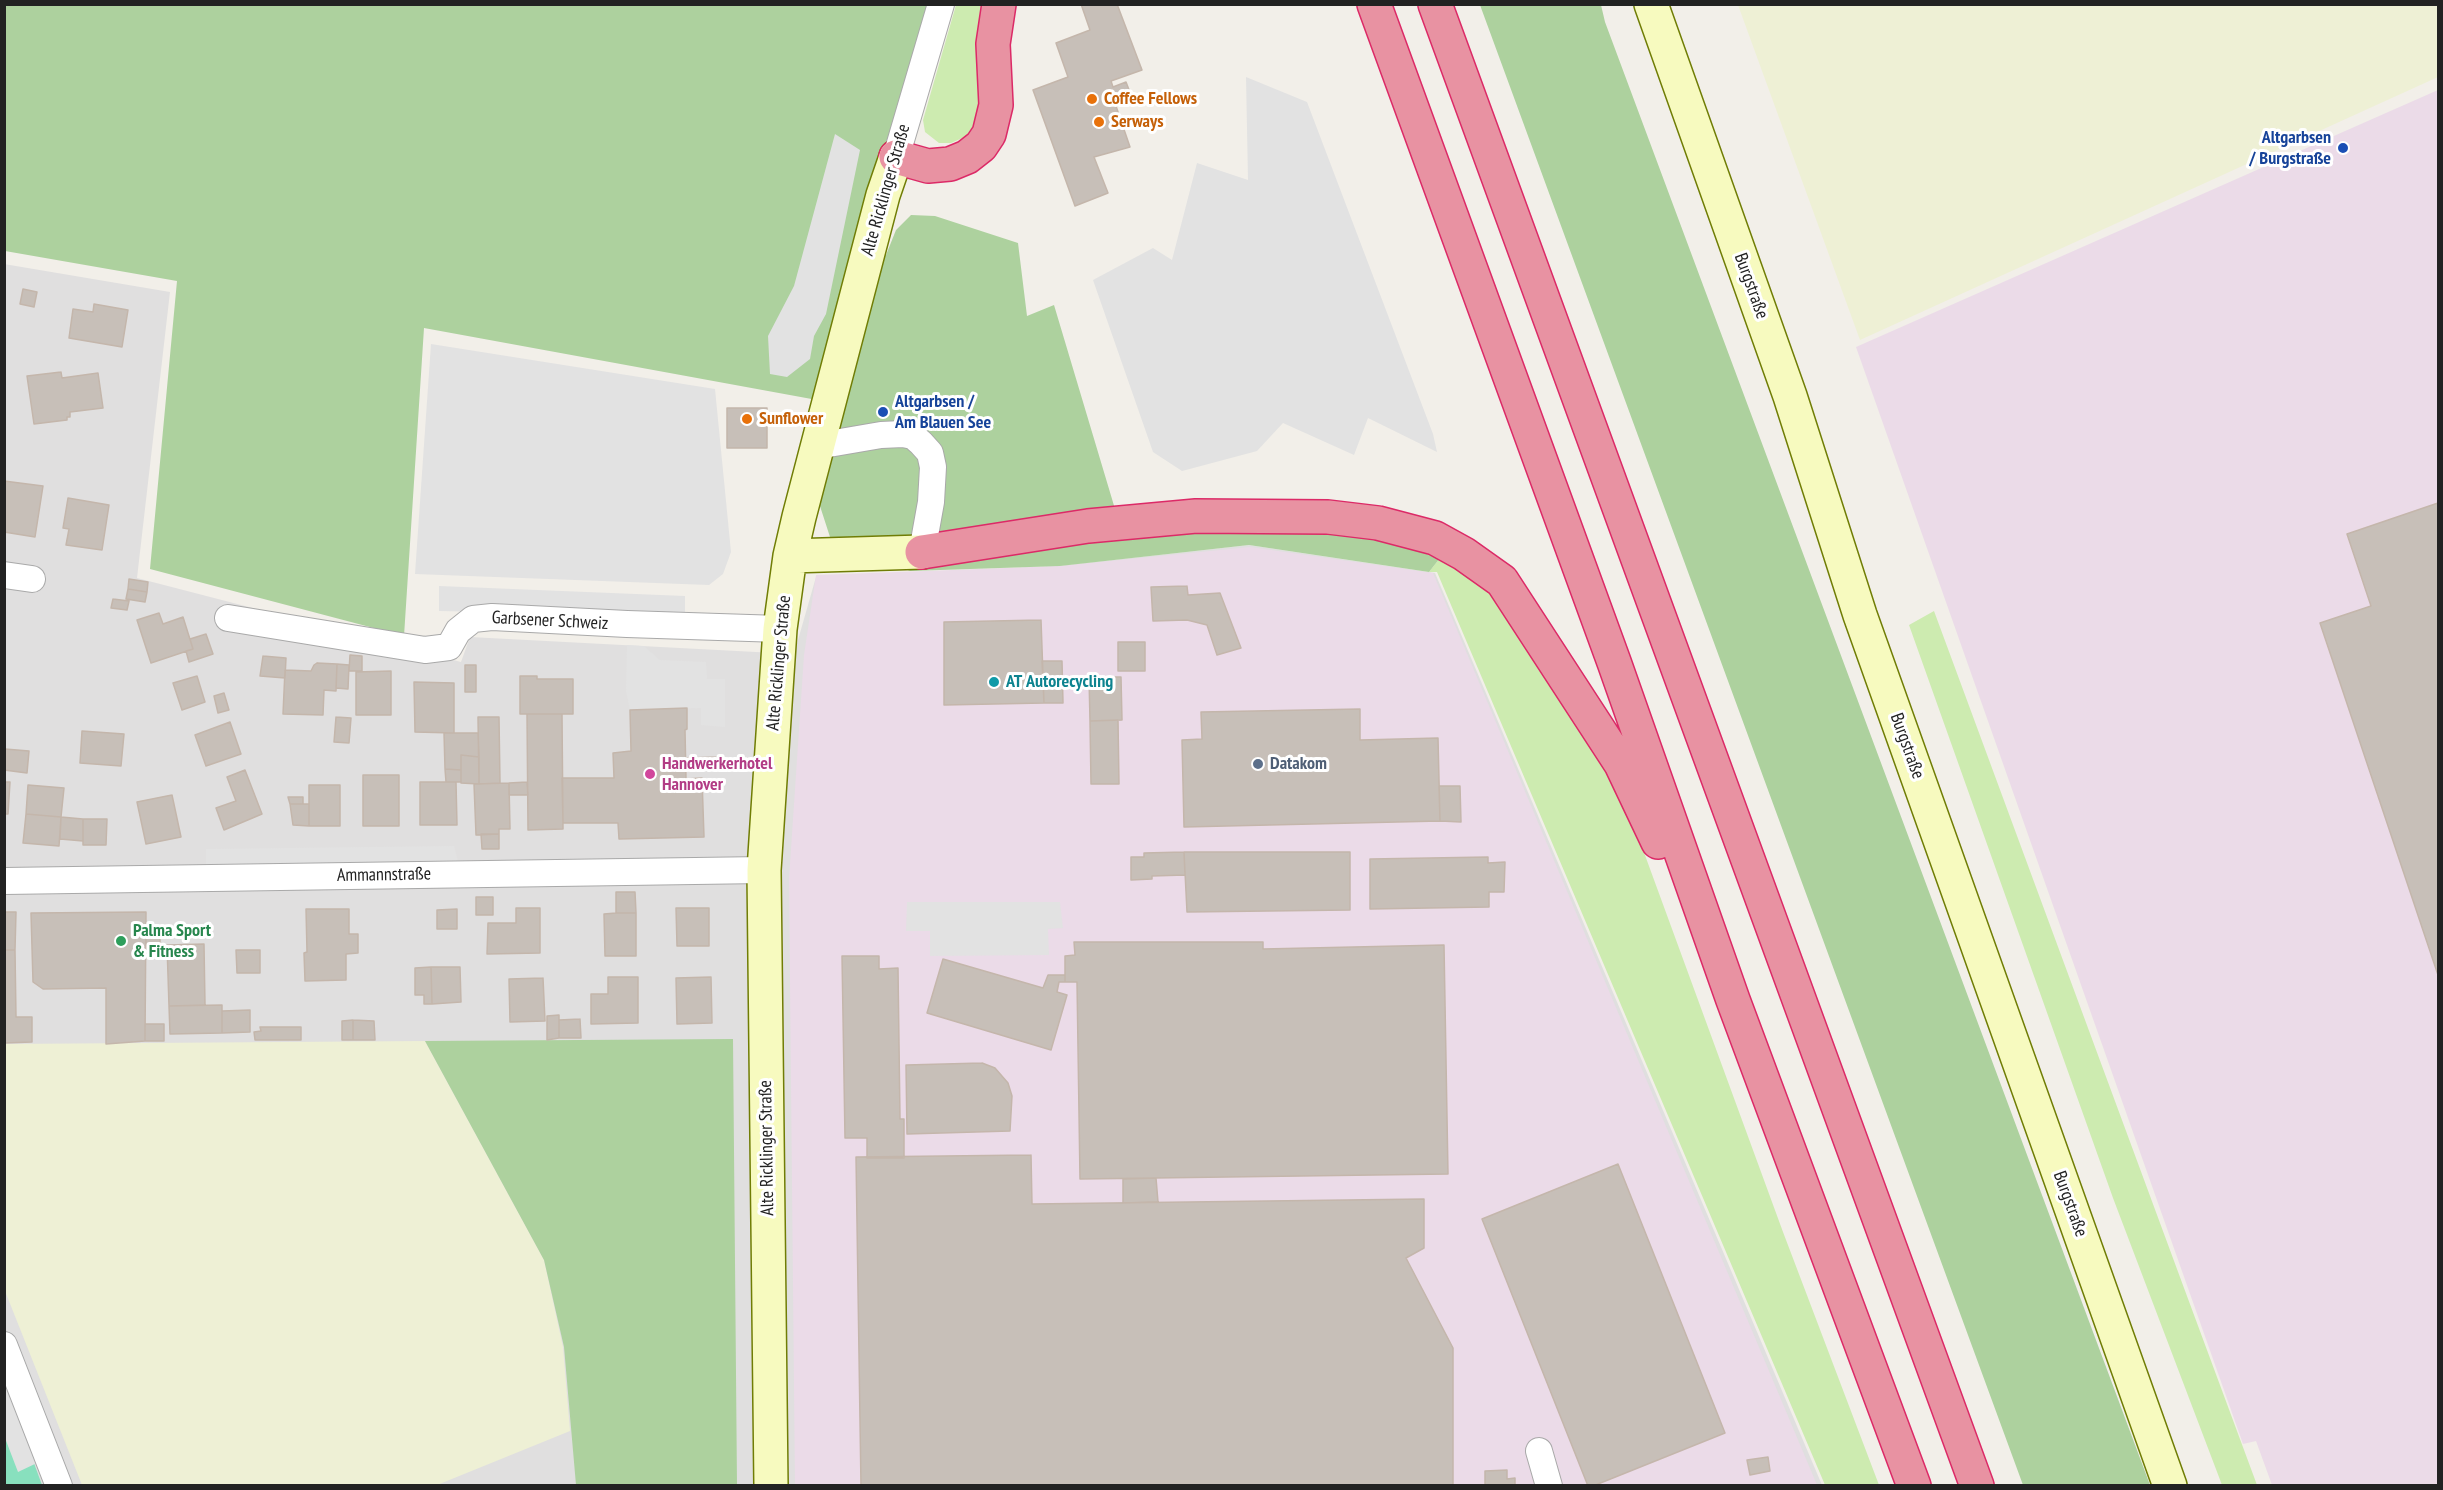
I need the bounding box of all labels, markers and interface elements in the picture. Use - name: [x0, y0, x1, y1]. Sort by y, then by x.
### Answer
- place label: Coffee Fellows: [1104, 88, 1197, 110]
- marker: Coffee Fellows: [1085, 92, 1099, 106]
- place label: Serways: [1111, 111, 1164, 133]
- marker: Serways: [1092, 115, 1106, 129]
- street label: Alte Ricklinger Straße: [857, 122, 915, 258]
- place label: Altgarbsen / Burgstraße: [2249, 127, 2331, 170]
- marker: Altgarbsen / Burgstraße: [2336, 141, 2350, 155]
- street label: Burgstraße: [1729, 250, 1773, 322]
- place label: Altgarbsen / Am Blauen See: [895, 391, 991, 434]
- marker: Altgarbsen / Am Blauen See: [876, 405, 890, 419]
- place label: Sunflower: [759, 408, 823, 430]
- marker: Sunflower: [740, 412, 754, 426]
- street label: Alte Ricklinger Straße: [762, 594, 796, 732]
- street label: Garbsener Schweiz: [491, 607, 609, 635]
- place label: AT Autorecycling: [1006, 671, 1113, 693]
- marker: AT Autorecycling: [987, 675, 1001, 689]
- street label: Burgstraße: [1885, 710, 1929, 782]
- place label: Handwerkerhotel Hannover: [662, 753, 772, 795]
- place label: Datakom: [1270, 753, 1327, 775]
- marker: Datakom: [1251, 757, 1265, 771]
- marker: Handwerkerhotel Hannover: [643, 767, 657, 781]
- street label: Ammannstraße: [337, 863, 431, 887]
- place label: Palma Sport & Fitness: [133, 920, 211, 962]
- marker: Palma Sport & Fitness: [114, 934, 128, 948]
- street label: Alte Ricklinger Straße: [755, 1080, 779, 1216]
- street label: Burgstraße: [2048, 1168, 2092, 1240]

